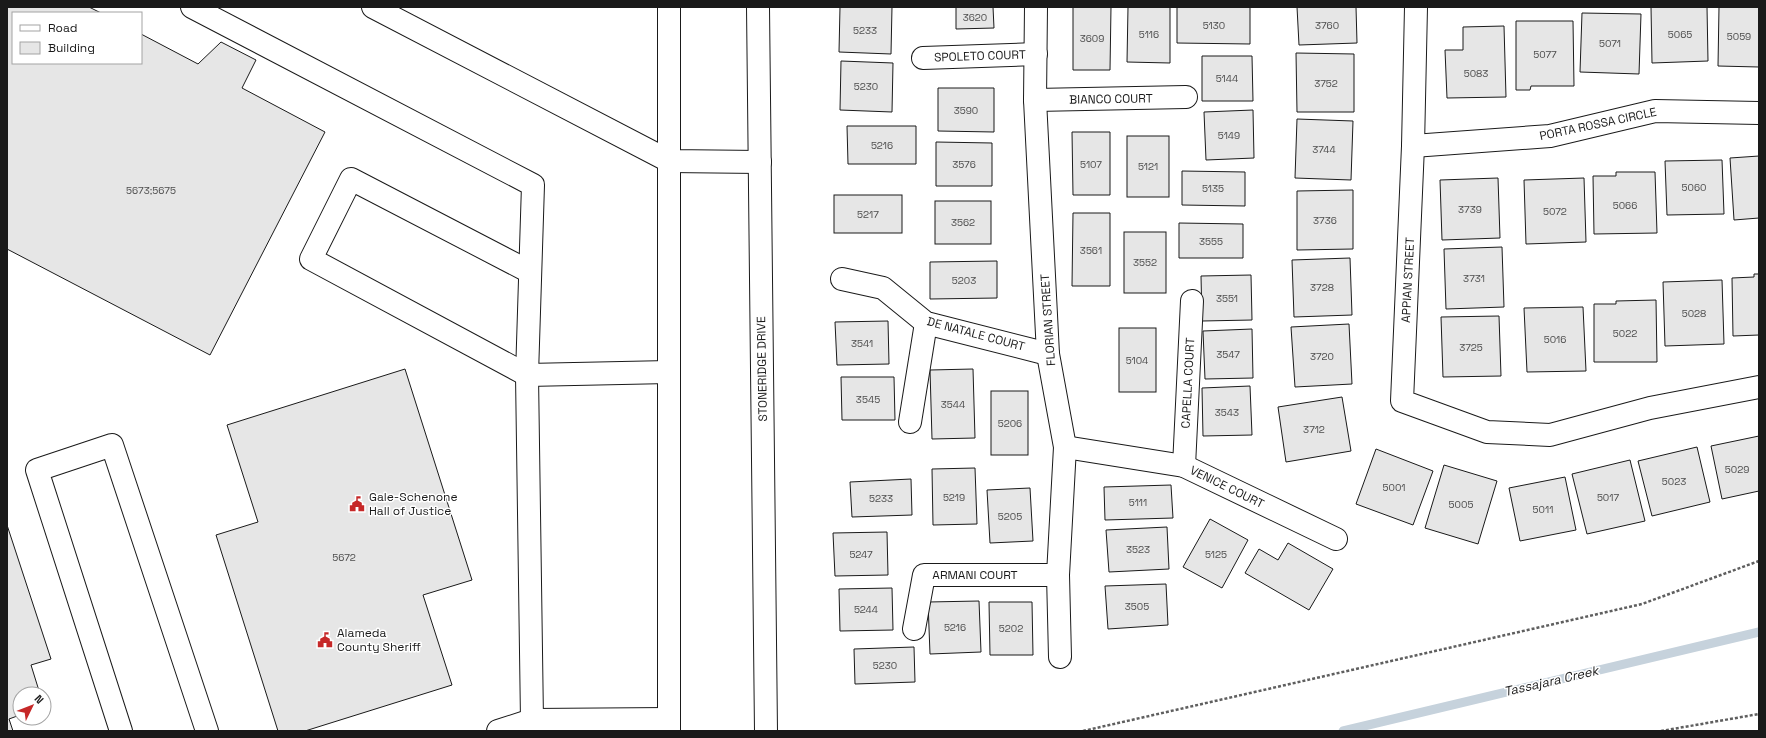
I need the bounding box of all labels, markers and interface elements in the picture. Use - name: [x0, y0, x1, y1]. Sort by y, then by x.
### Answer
- house number: 3620: [963, 11, 987, 24]
- legend: [12, 12, 142, 64]
- house number: 5130: [1203, 19, 1225, 32]
- house number: 3760: [1315, 19, 1339, 32]
- text: Road: [48, 20, 77, 36]
- house number: 5233: [853, 24, 877, 37]
- house number: 5116: [1139, 28, 1159, 41]
- house number: 5065: [1668, 28, 1692, 41]
- house number: 5059: [1727, 30, 1751, 43]
- house number: 3609: [1080, 32, 1104, 45]
- house number: 5071: [1599, 37, 1621, 50]
- text: Building: [48, 40, 95, 56]
- street label: SPOLETO COURT: [934, 46, 1026, 66]
- house number: 5077: [1533, 48, 1557, 61]
- house number: 5083: [1464, 67, 1488, 80]
- house number: 5144: [1216, 72, 1238, 85]
- house number: 3752: [1314, 77, 1338, 90]
- house number: 5230: [854, 80, 878, 93]
- street label: BIANCO COURT: [1069, 90, 1153, 108]
- house number: 3590: [954, 104, 978, 117]
- street label: PORTA ROSSA CIRCLE: [1538, 104, 1658, 144]
- house number: 5149: [1218, 129, 1240, 142]
- house number: 5216: [871, 139, 893, 152]
- house number: 3744: [1312, 143, 1336, 156]
- house number: 3576: [952, 158, 976, 171]
- house number: 5107: [1080, 158, 1102, 171]
- house number: 5121: [1138, 160, 1158, 173]
- house number: 5060: [1682, 181, 1706, 194]
- house number: 5135: [1202, 182, 1224, 195]
- house number: 5673;5675: [126, 184, 176, 197]
- house number: 5066: [1613, 199, 1637, 212]
- house number: 3739: [1458, 203, 1482, 216]
- house number: 5072: [1543, 205, 1567, 218]
- house number: 5217: [857, 208, 879, 221]
- house number: 3736: [1313, 214, 1337, 227]
- house number: 3562: [951, 216, 975, 229]
- house number: 3555: [1199, 235, 1223, 248]
- street label: APPIAN STREET: [1398, 237, 1418, 323]
- house number: 3561: [1080, 244, 1102, 257]
- house number: 3552: [1133, 256, 1157, 269]
- house number: 3731: [1463, 272, 1485, 285]
- street label: FLORIAN STREET: [1037, 273, 1059, 367]
- house number: 5203: [952, 274, 976, 287]
- house number: 3728: [1310, 281, 1334, 294]
- house number: 3551: [1216, 292, 1238, 305]
- house number: 5028: [1682, 307, 1706, 320]
- street label: DE NATALE COURT: [925, 313, 1027, 355]
- street label: STONERIDGE DRIVE: [753, 316, 771, 422]
- house number: 5022: [1613, 327, 1637, 340]
- house number: 5016: [1544, 333, 1566, 346]
- house number: 3541: [851, 337, 873, 350]
- street label: CAPELLA COURT: [1178, 337, 1198, 429]
- house number: 3725: [1459, 341, 1483, 354]
- house number: 3547: [1216, 348, 1240, 361]
- house number: 3720: [1310, 350, 1334, 363]
- house number: 5104: [1126, 354, 1148, 367]
- house number: 3545: [856, 393, 880, 406]
- house number: 3544: [941, 398, 965, 411]
- house number: 3543: [1215, 406, 1239, 419]
- house number: 5206: [998, 417, 1022, 430]
- house number: 3712: [1303, 423, 1325, 436]
- street label: VENICE COURT: [1187, 462, 1267, 512]
- house number: 5029: [1725, 463, 1749, 476]
- house number: 5023: [1662, 475, 1686, 488]
- house number: 5001: [1383, 481, 1406, 494]
- place label: Gale-Schenone Hall of Justice: [369, 489, 458, 519]
- house number: 5219: [943, 491, 965, 504]
- house number: 5017: [1597, 491, 1619, 504]
- house number: 5233: [869, 492, 893, 505]
- public building icon: Gale-Schenone Hall of Justice: [348, 495, 366, 513]
- house number: 5111: [1129, 496, 1147, 509]
- house number: 5005: [1449, 498, 1473, 511]
- house number: 5011: [1533, 503, 1553, 516]
- house number: 5205: [998, 510, 1022, 523]
- house number: 3523: [1126, 543, 1150, 556]
- house number: 5247: [849, 548, 873, 561]
- house number: 5125: [1205, 548, 1227, 561]
- house number: 5672: [332, 551, 356, 564]
- street label: ARMANI COURT: [932, 567, 1018, 583]
- house number: 3505: [1125, 600, 1149, 613]
- house number: 5244: [854, 603, 878, 616]
- house number: 5216: [944, 621, 966, 634]
- house number: 5202: [999, 622, 1023, 635]
- place label: Alameda County Sheriff: [337, 625, 421, 655]
- public building icon: Alameda County Sheriff: [316, 631, 334, 649]
- house number: 5230: [873, 659, 897, 672]
- water label: Tassajara Creek: [1502, 661, 1602, 700]
- north arrow: [12, 686, 52, 726]
- text: N: [32, 692, 47, 707]

